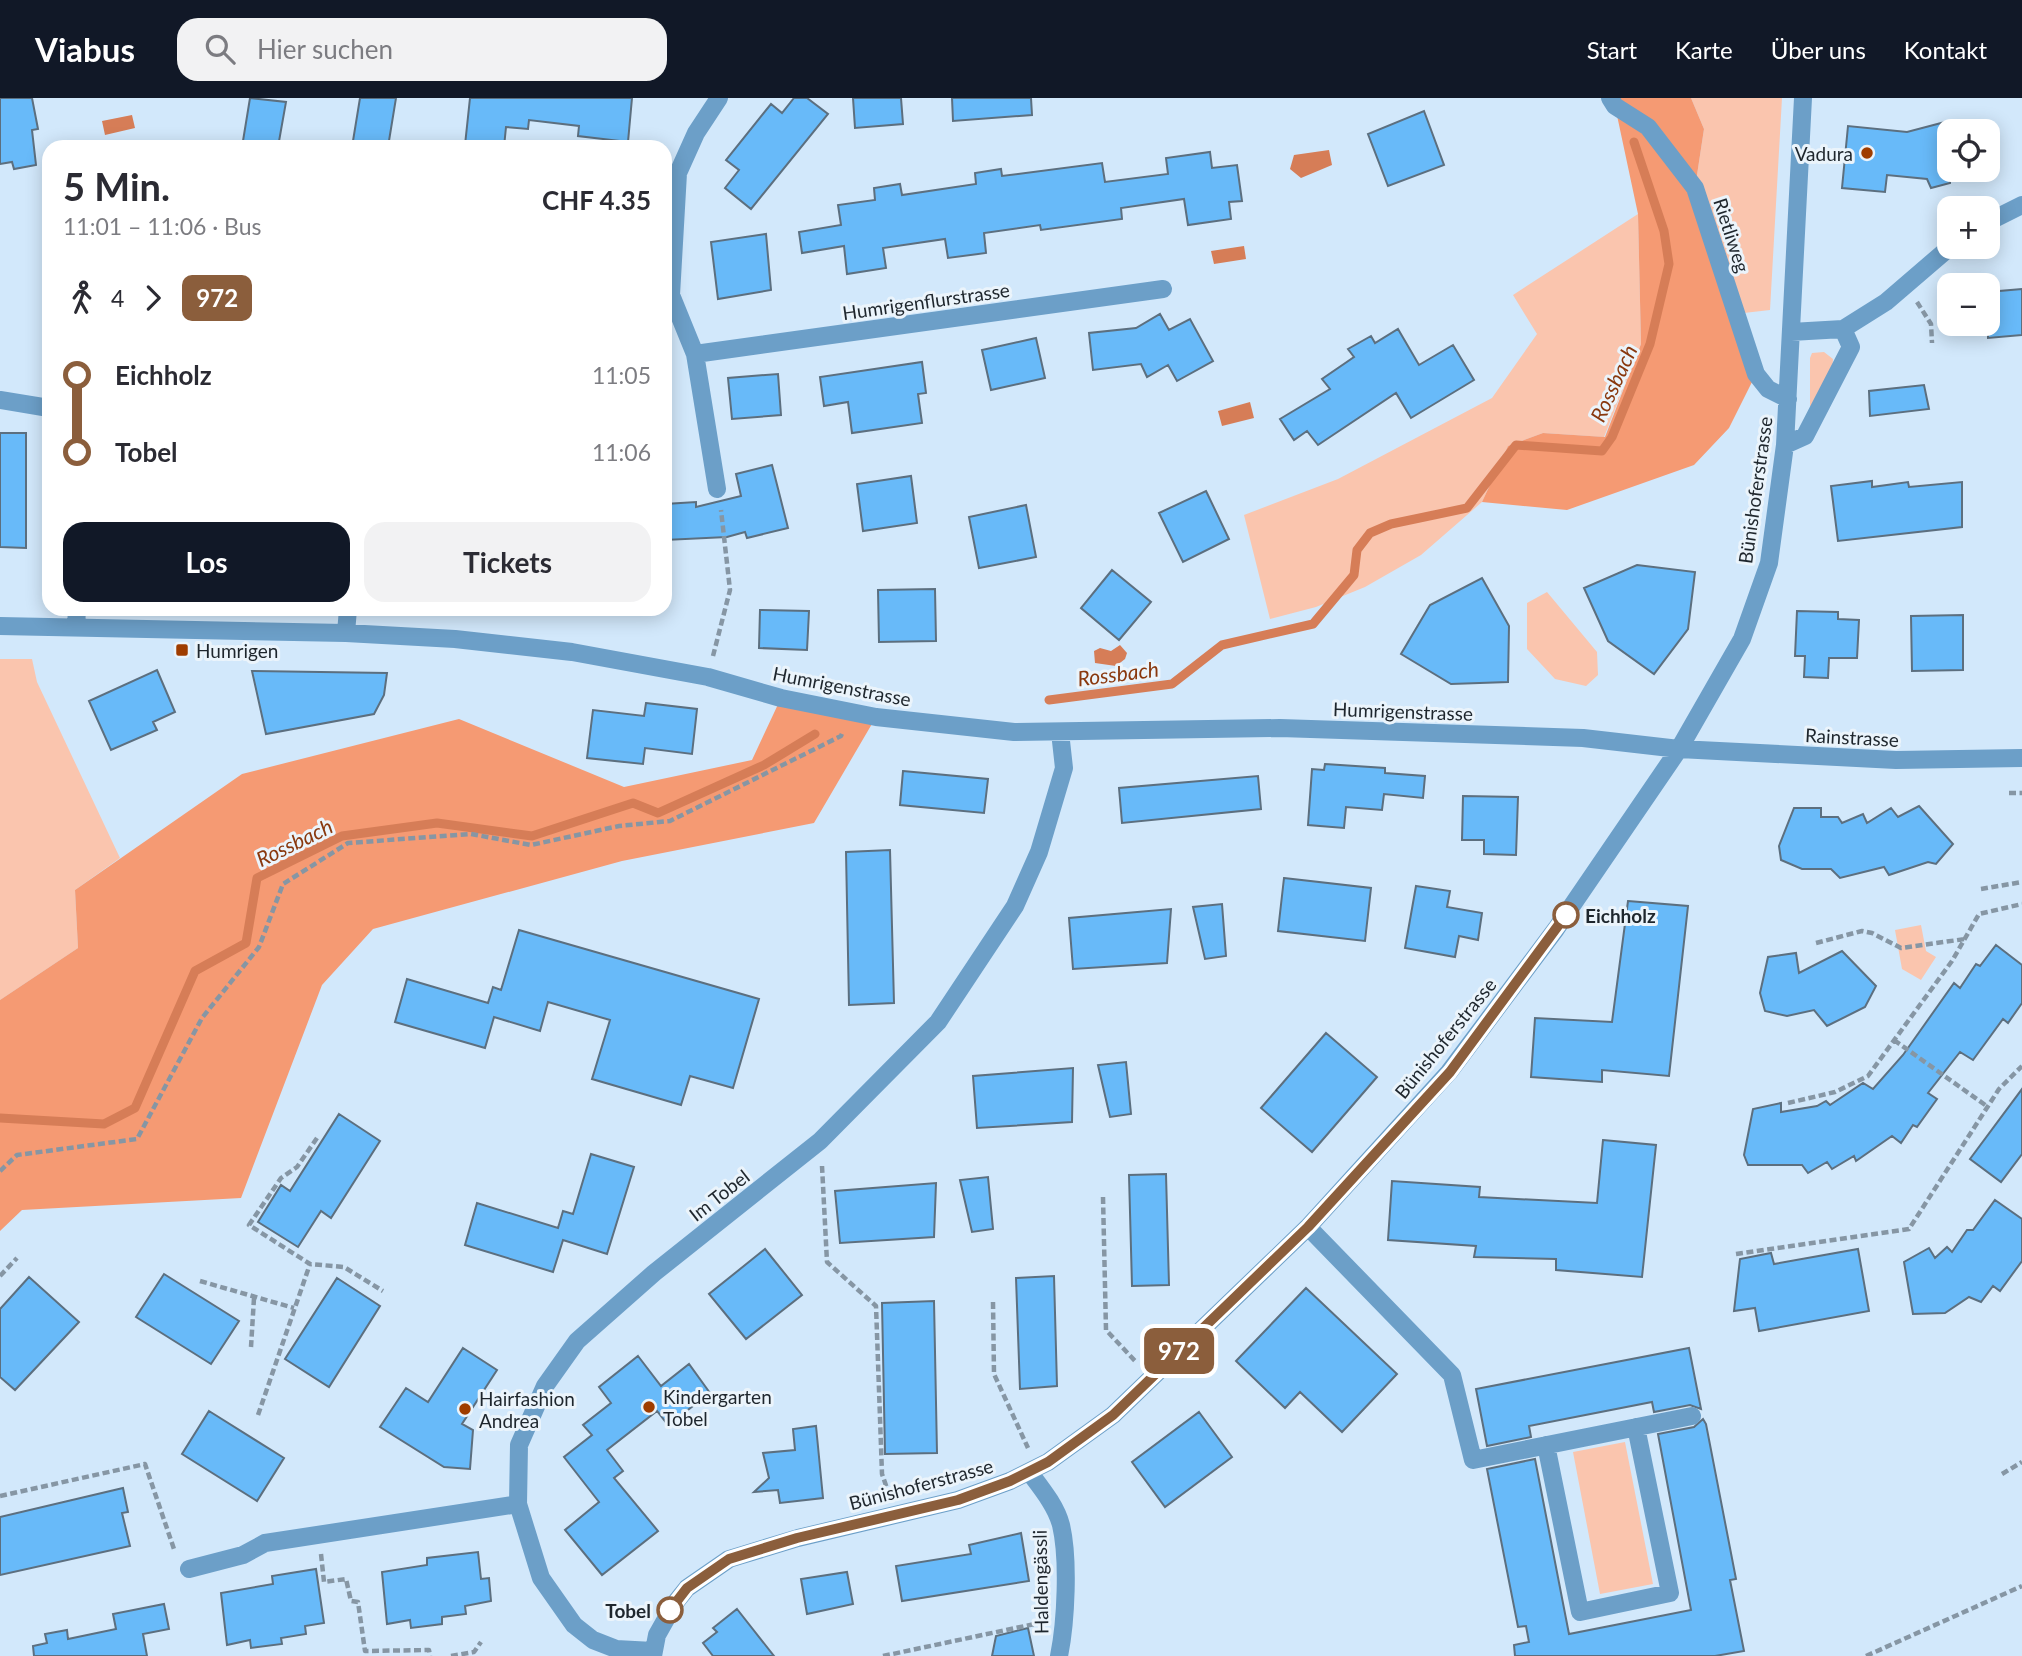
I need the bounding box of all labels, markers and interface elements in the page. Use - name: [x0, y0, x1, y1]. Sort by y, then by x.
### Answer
- search box: [177, 18, 667, 81]
- text: Viabus: [35, 29, 135, 69]
- icon: search: [201, 30, 239, 68]
- text: Hier suchen: [257, 33, 393, 65]
- text: Start: [1587, 35, 1637, 64]
- text: Karte: [1675, 35, 1733, 64]
- text: Über uns: [1771, 35, 1866, 64]
- text: Kontakt: [1904, 35, 1987, 64]
- map controls: [1937, 119, 2000, 336]
- button: locate: [1937, 119, 2000, 182]
- place label: Vadura: [1795, 142, 1853, 165]
- marker: Vadura: [1859, 145, 1875, 161]
- text: 5 Min.: [63, 163, 170, 209]
- text: CHF 4.35: [542, 184, 651, 216]
- street label: Rietliweg: [1709, 195, 1755, 275]
- button: +: [1937, 196, 2000, 259]
- text: 11:01 – 11:06 · Bus: [63, 212, 262, 240]
- button: −: [1937, 273, 2000, 336]
- street label: Humrigenflurstrasse: [841, 278, 1011, 324]
- icon: walk: [63, 279, 101, 317]
- icon: forward: [134, 279, 172, 317]
- text: 972: [196, 283, 238, 312]
- text: 4: [111, 284, 124, 312]
- water label: Rossbach: [1584, 341, 1642, 425]
- text: Eichholz: [115, 359, 212, 391]
- text: 11:05: [592, 361, 651, 389]
- street label: Bünishoferstrasse: [1733, 415, 1777, 565]
- text: Tobel: [115, 436, 178, 468]
- text: 11:06: [592, 438, 651, 466]
- button: Los: [63, 522, 350, 602]
- button: Tickets: [364, 522, 651, 602]
- place label: Humrigen: [196, 639, 278, 662]
- marker: Humrigen: [174, 642, 190, 658]
- water label: Rossbach: [1076, 656, 1160, 690]
- street label: Humrigenstrasse: [771, 661, 913, 711]
- street label: Humrigenstrasse: [1333, 697, 1473, 725]
- street label: Rainstrasse: [1804, 723, 1900, 751]
- water label: Rossbach: [252, 813, 336, 871]
- marker: Eichholz: [1553, 902, 1579, 928]
- place label: Eichholz: [1585, 904, 1656, 927]
- street label: Bünishoferstrasse: [1389, 973, 1501, 1103]
- street label: Im Tobel: [684, 1164, 754, 1226]
- line badge: 972: [1139, 1328, 1219, 1374]
- text: 972: [1158, 1336, 1200, 1365]
- place label: Kindergarten Tobel: [663, 1385, 772, 1430]
- place label: Hairfashion Andrea: [479, 1387, 575, 1432]
- marker: Kindergarten Tobel: [641, 1399, 657, 1415]
- marker: Hairfashion Andrea: [457, 1401, 473, 1417]
- street label: Bünishoferstrasse: [846, 1454, 996, 1514]
- street label: Haldengässli: [1028, 1530, 1052, 1634]
- marker: Tobel: [657, 1597, 683, 1623]
- place label: Tobel: [605, 1599, 651, 1622]

